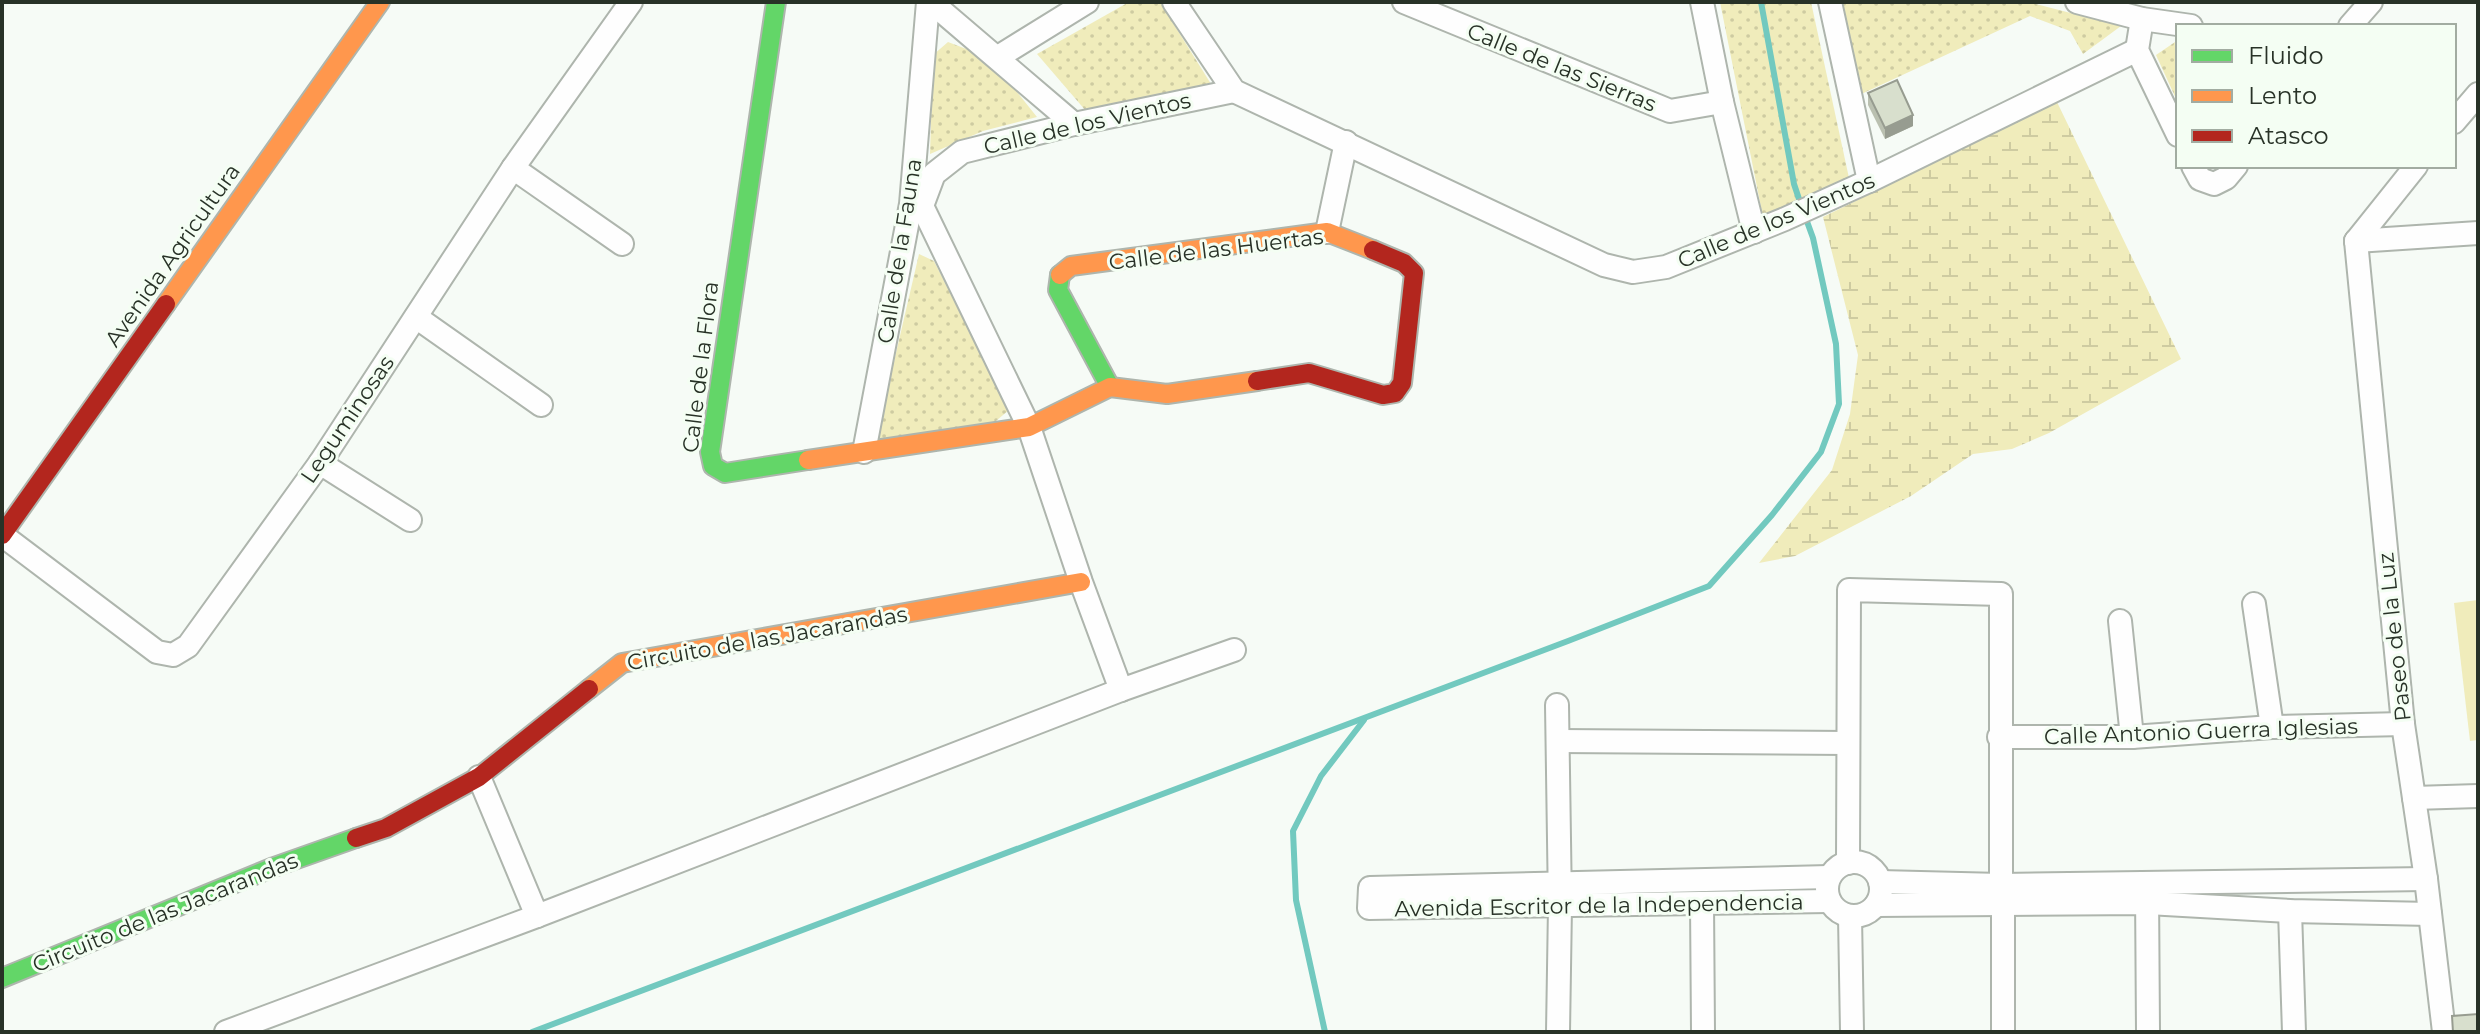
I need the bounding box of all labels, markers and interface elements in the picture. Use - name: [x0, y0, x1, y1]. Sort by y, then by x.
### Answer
- street label: Calle de las Sierras: [1463, 17, 1661, 118]
- legend: [2176, 24, 2456, 168]
- text: Fluido: [2248, 41, 2324, 70]
- text: Lento: [2248, 81, 2317, 110]
- street label: Calle de los Vientos: [981, 86, 1193, 160]
- text: Atasco: [2248, 121, 2329, 150]
- street label: Calle de la Fauna: [872, 157, 927, 346]
- street label: Avenida Agricultura: [99, 159, 246, 352]
- street label: Calle de los Vientos: [1674, 167, 1879, 274]
- street label: Calle de las Huertas: [1107, 223, 1325, 276]
- street label: Calle de la Flora: [677, 280, 724, 454]
- street label: Leguminosas: [295, 350, 400, 488]
- street label: Paseo de la Luz: [2372, 551, 2417, 723]
- street label: Circuito de las Jacarandas: [625, 600, 910, 676]
- street label: Calle Antonio Guerra Iglesias: [2043, 713, 2359, 750]
- street label: Circuito de las Jacarandas: [28, 847, 302, 978]
- street label: Avenida Escritor de la Independencia: [1394, 888, 1804, 923]

